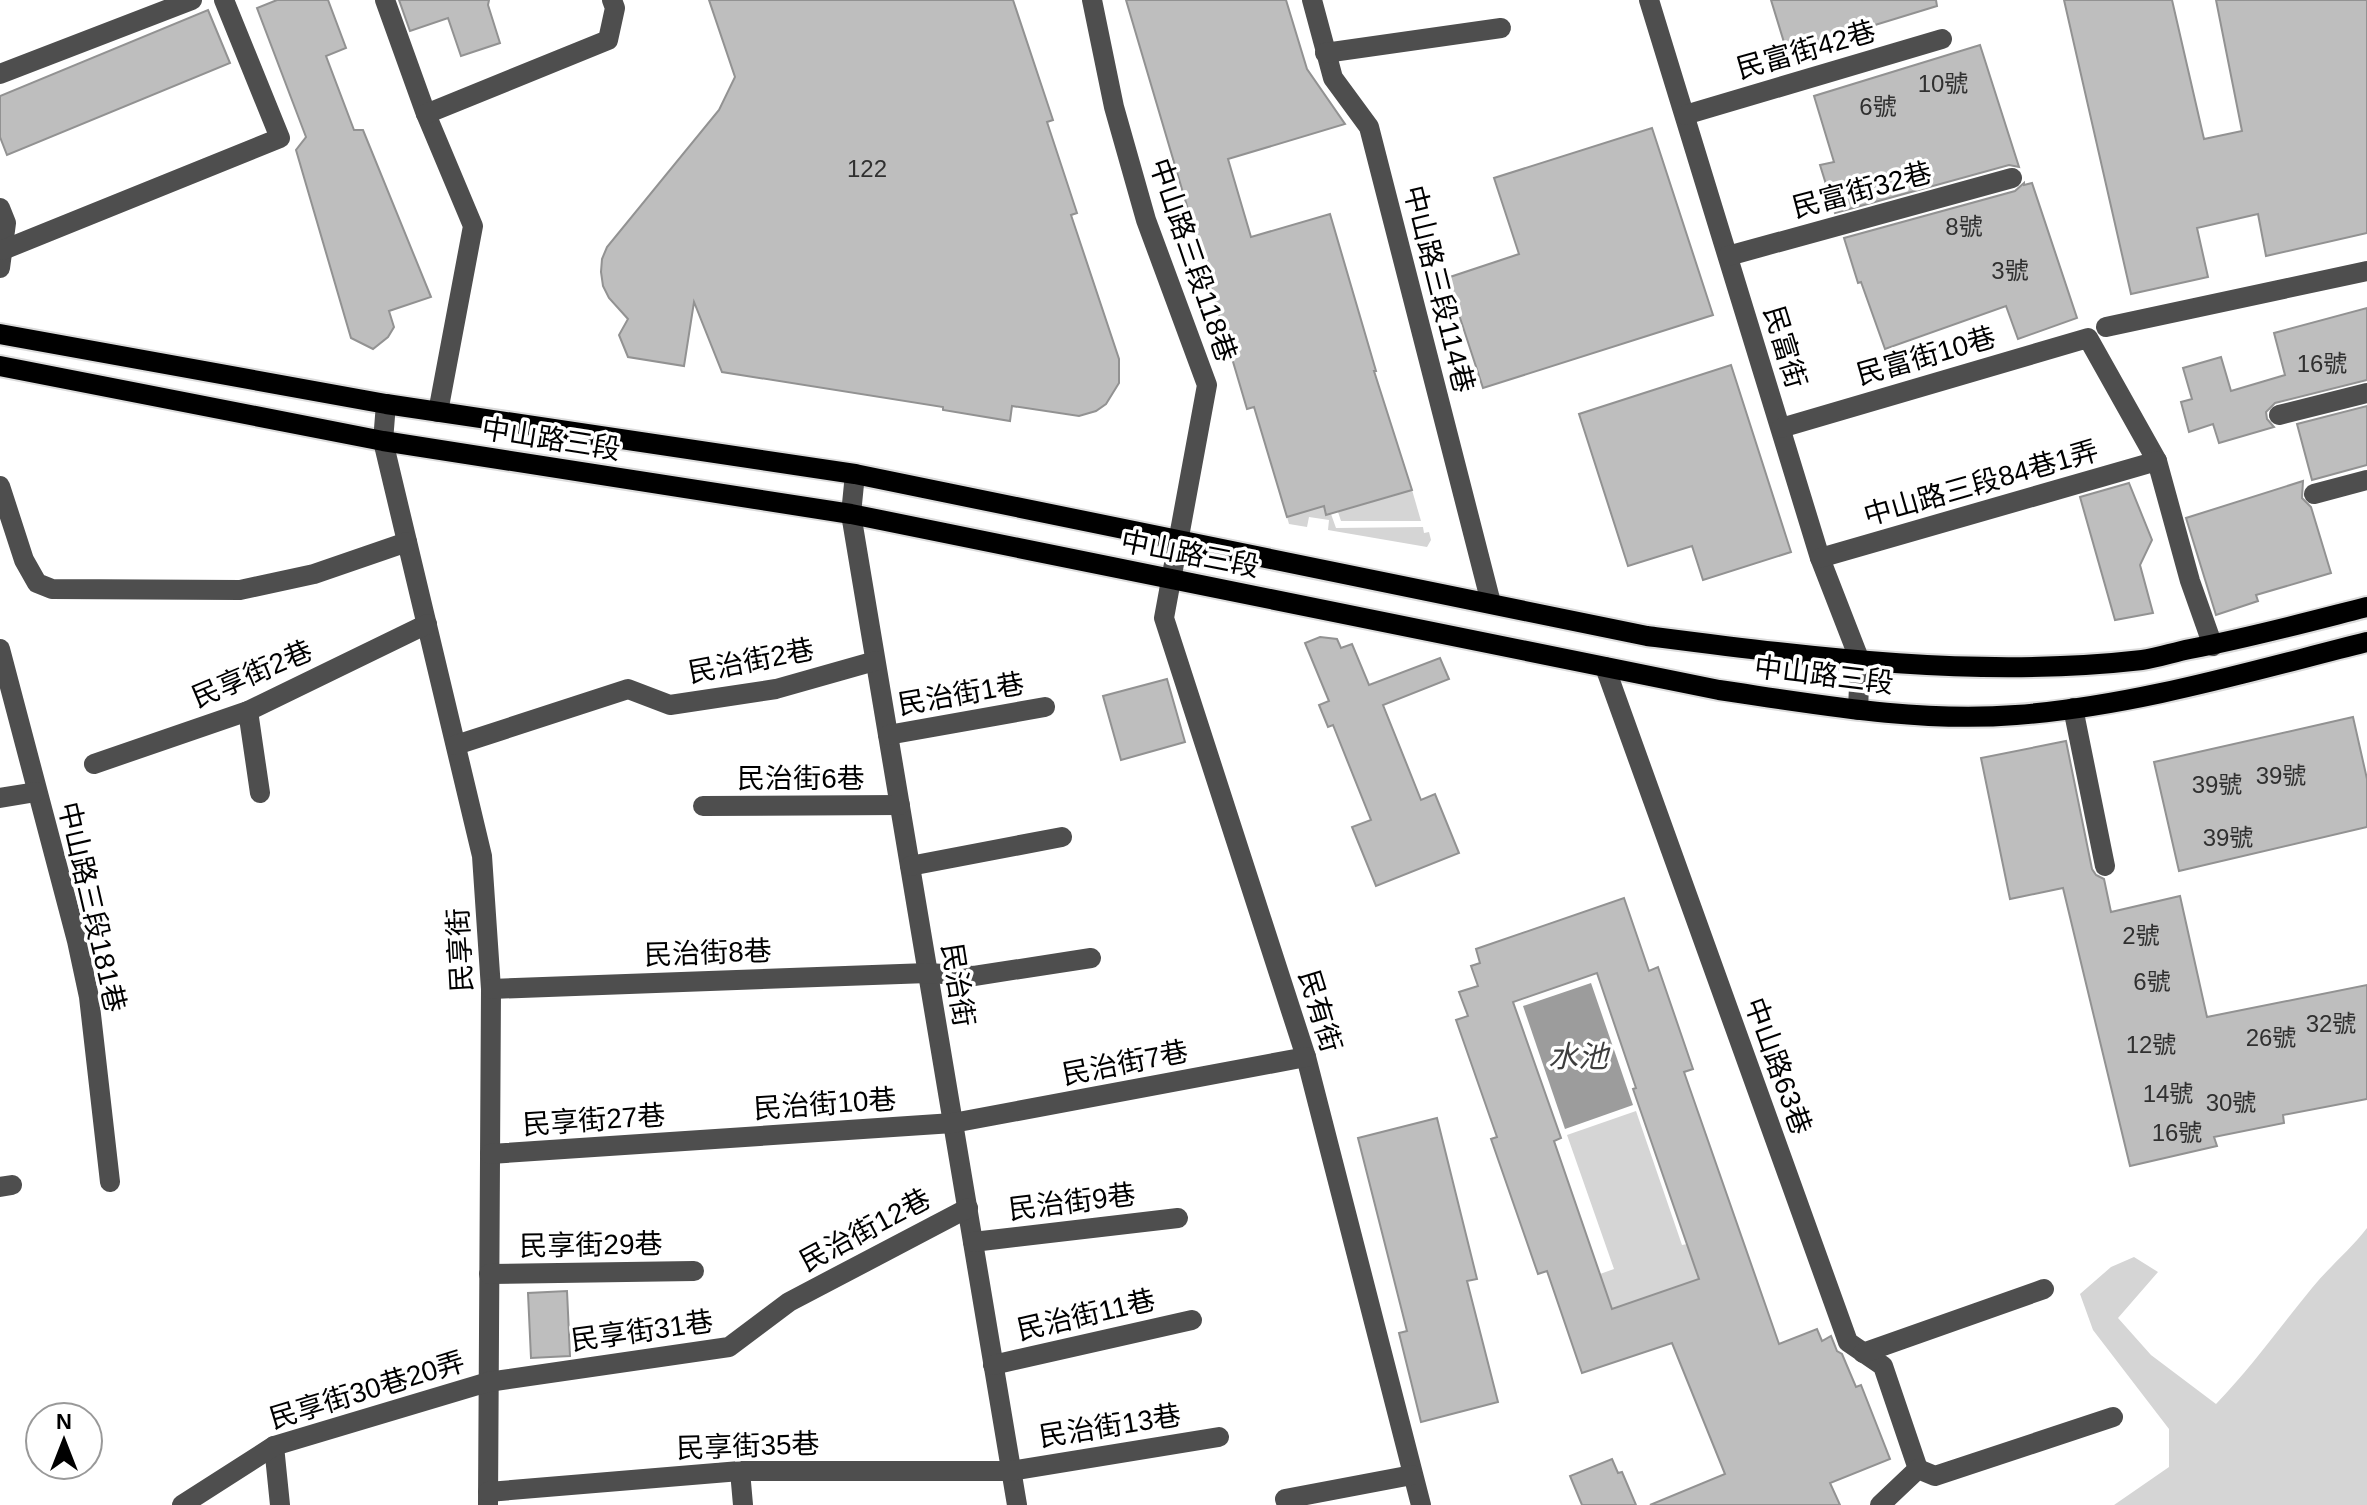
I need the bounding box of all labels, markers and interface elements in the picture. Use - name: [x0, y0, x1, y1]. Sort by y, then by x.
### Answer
- street label: 民富街42巷: [1733, 15, 1879, 85]
- house number: 10號: [1918, 70, 1968, 97]
- house number: 6號: [1859, 93, 1897, 120]
- street label: 中山路三段118巷: [1144, 154, 1242, 366]
- house number: 122: [847, 155, 887, 182]
- street label: 民富街32巷: [1789, 157, 1935, 223]
- street label: 中山路三段114巷: [1398, 182, 1480, 396]
- house number: 8號: [1945, 213, 1983, 240]
- house number: 3號: [1991, 257, 2029, 284]
- street label: 民富街: [1758, 302, 1812, 392]
- street label: 民富街10巷: [1853, 321, 1999, 391]
- house number: 16號: [2297, 350, 2347, 377]
- street label: 中山路三段: [479, 413, 623, 465]
- street label: 中山路三段84巷1弄: [1860, 435, 2102, 531]
- street label: 中山路三段: [1118, 525, 1262, 583]
- street label: 民治街2巷: [685, 634, 817, 688]
- street label: 民享街2巷: [187, 635, 317, 713]
- street label: 中山路三段: [1753, 651, 1895, 699]
- street label: 民治街1巷: [895, 668, 1027, 720]
- house number: 39號: [2256, 762, 2306, 789]
- street label: 民治街6巷: [737, 763, 865, 794]
- house number: 39號: [2192, 771, 2242, 798]
- street label: 中山路三段181巷: [53, 799, 131, 1015]
- house number: 39號: [2203, 824, 2253, 851]
- street label: 民享街: [442, 907, 478, 993]
- house number: 2號: [2122, 922, 2160, 949]
- street label: 民治街8巷: [644, 935, 772, 971]
- street label: 民治街: [936, 941, 980, 1029]
- street label: 民有街: [1293, 966, 1347, 1056]
- house number: 6號: [2133, 968, 2171, 995]
- street label: 中山路63巷: [1739, 993, 1817, 1139]
- house number: 32號: [2306, 1010, 2356, 1037]
- house number: 26號: [2246, 1024, 2296, 1051]
- house number: 12號: [2126, 1031, 2176, 1058]
- street label: 民治街7巷: [1059, 1036, 1191, 1090]
- water label: 水池: [1548, 1040, 1611, 1073]
- house number: 14號: [2143, 1080, 2193, 1107]
- street label: 民治街10巷: [753, 1084, 897, 1124]
- house number: 30號: [2206, 1089, 2256, 1116]
- street label: 民享街27巷: [522, 1100, 666, 1140]
- house number: 16號: [2152, 1119, 2202, 1146]
- street label: 民治街9巷: [1007, 1179, 1137, 1225]
- street label: 民治街12巷: [795, 1183, 935, 1277]
- street label: 民享街29巷: [519, 1228, 663, 1262]
- street label: 民治街11巷: [1014, 1284, 1158, 1346]
- street label: 民享街31巷: [569, 1306, 715, 1356]
- street label: 民享街30巷20弄: [266, 1346, 468, 1434]
- street label: 民治街13巷: [1037, 1399, 1183, 1453]
- north arrow: [24, 1401, 104, 1481]
- text: N: [56, 1409, 72, 1434]
- street label: 民享街35巷: [676, 1428, 820, 1464]

